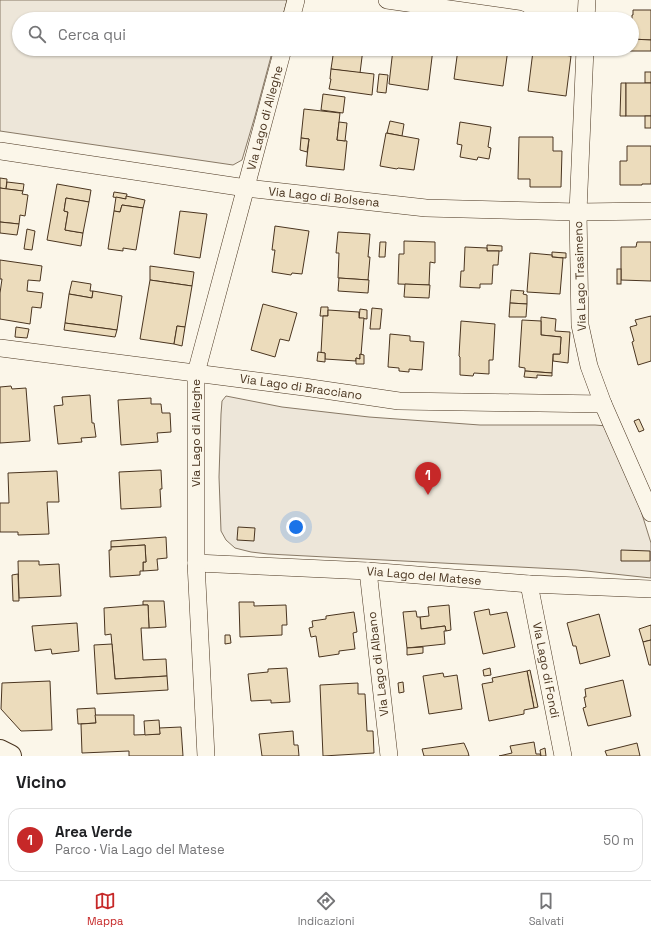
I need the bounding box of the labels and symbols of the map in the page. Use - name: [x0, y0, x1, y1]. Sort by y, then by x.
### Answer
- street label: Via Lago di Alleghe: [243, 64, 287, 172]
- street label: Via Lago di Bolsena: [268, 183, 380, 211]
- street label: Via Lago Trasimeno: [570, 221, 590, 331]
- street label: Via Lago di Bracciano: [239, 370, 363, 404]
- street label: Via Lago di Alleghe: [188, 379, 204, 487]
- pin: 1: [415, 462, 441, 495]
- your location: [286, 517, 306, 537]
- street label: Via Lago del Matese: [366, 563, 482, 589]
- street label: Via Lago di Albano: [364, 611, 392, 717]
- street label: Via Lago di Fondi: [529, 621, 563, 719]

